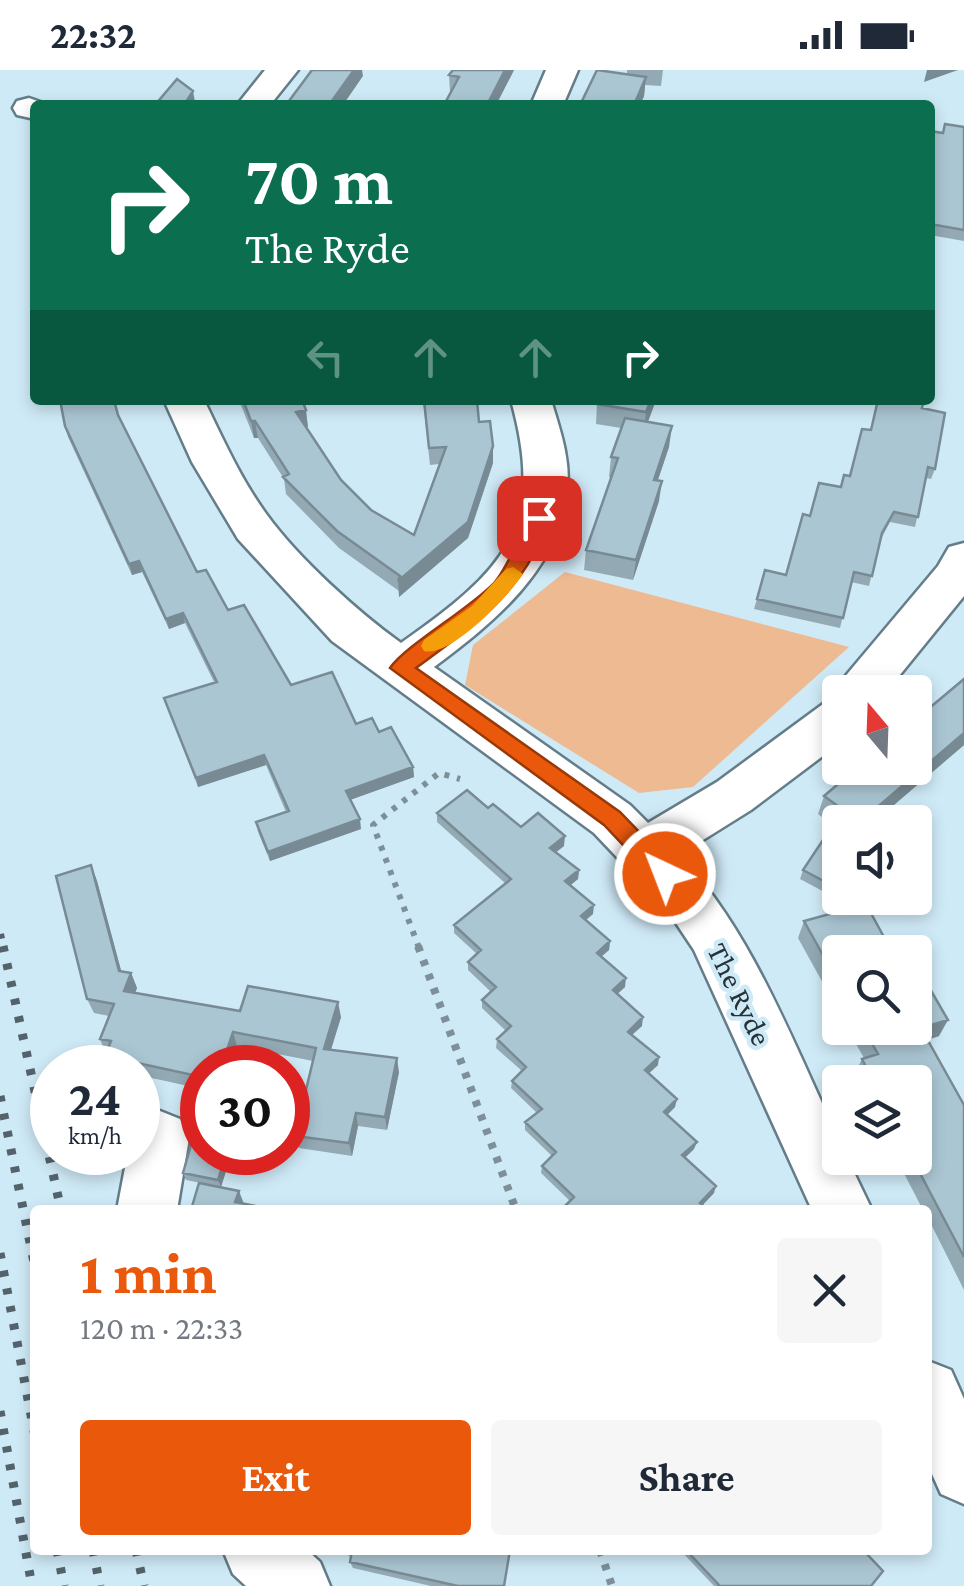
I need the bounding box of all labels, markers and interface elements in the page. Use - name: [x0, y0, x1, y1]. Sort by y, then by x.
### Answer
- text: 22:32: [50, 14, 136, 56]
- icon: right: [80, 140, 210, 270]
- text: 70 m: [245, 141, 393, 219]
- text: The Ryde: [245, 223, 410, 273]
- icon: left: [298, 330, 353, 385]
- icon: ahead: [403, 330, 458, 385]
- icon: ahead: [508, 330, 563, 385]
- icon: right: [613, 330, 668, 385]
- pin: [497, 476, 582, 561]
- icon: arrive: [512, 491, 567, 546]
- north arrow: [822, 675, 932, 785]
- map controls: [822, 675, 932, 1175]
- button: sound: [822, 805, 932, 915]
- position arrow: [613, 822, 717, 926]
- button: search: [822, 935, 932, 1045]
- street label: The Ryde: [700, 937, 779, 1051]
- speed limit sign: 30: [180, 1045, 310, 1175]
- button: layers: [822, 1065, 932, 1175]
- text: 24: [69, 1070, 121, 1126]
- text: km/h: [68, 1122, 122, 1149]
- button: close: [777, 1238, 882, 1343]
- text: 1 min: [80, 1239, 217, 1306]
- text: 120 m · 22:33: [80, 1310, 243, 1346]
- button: Exit: [80, 1420, 471, 1535]
- button: Share: [491, 1420, 882, 1535]

